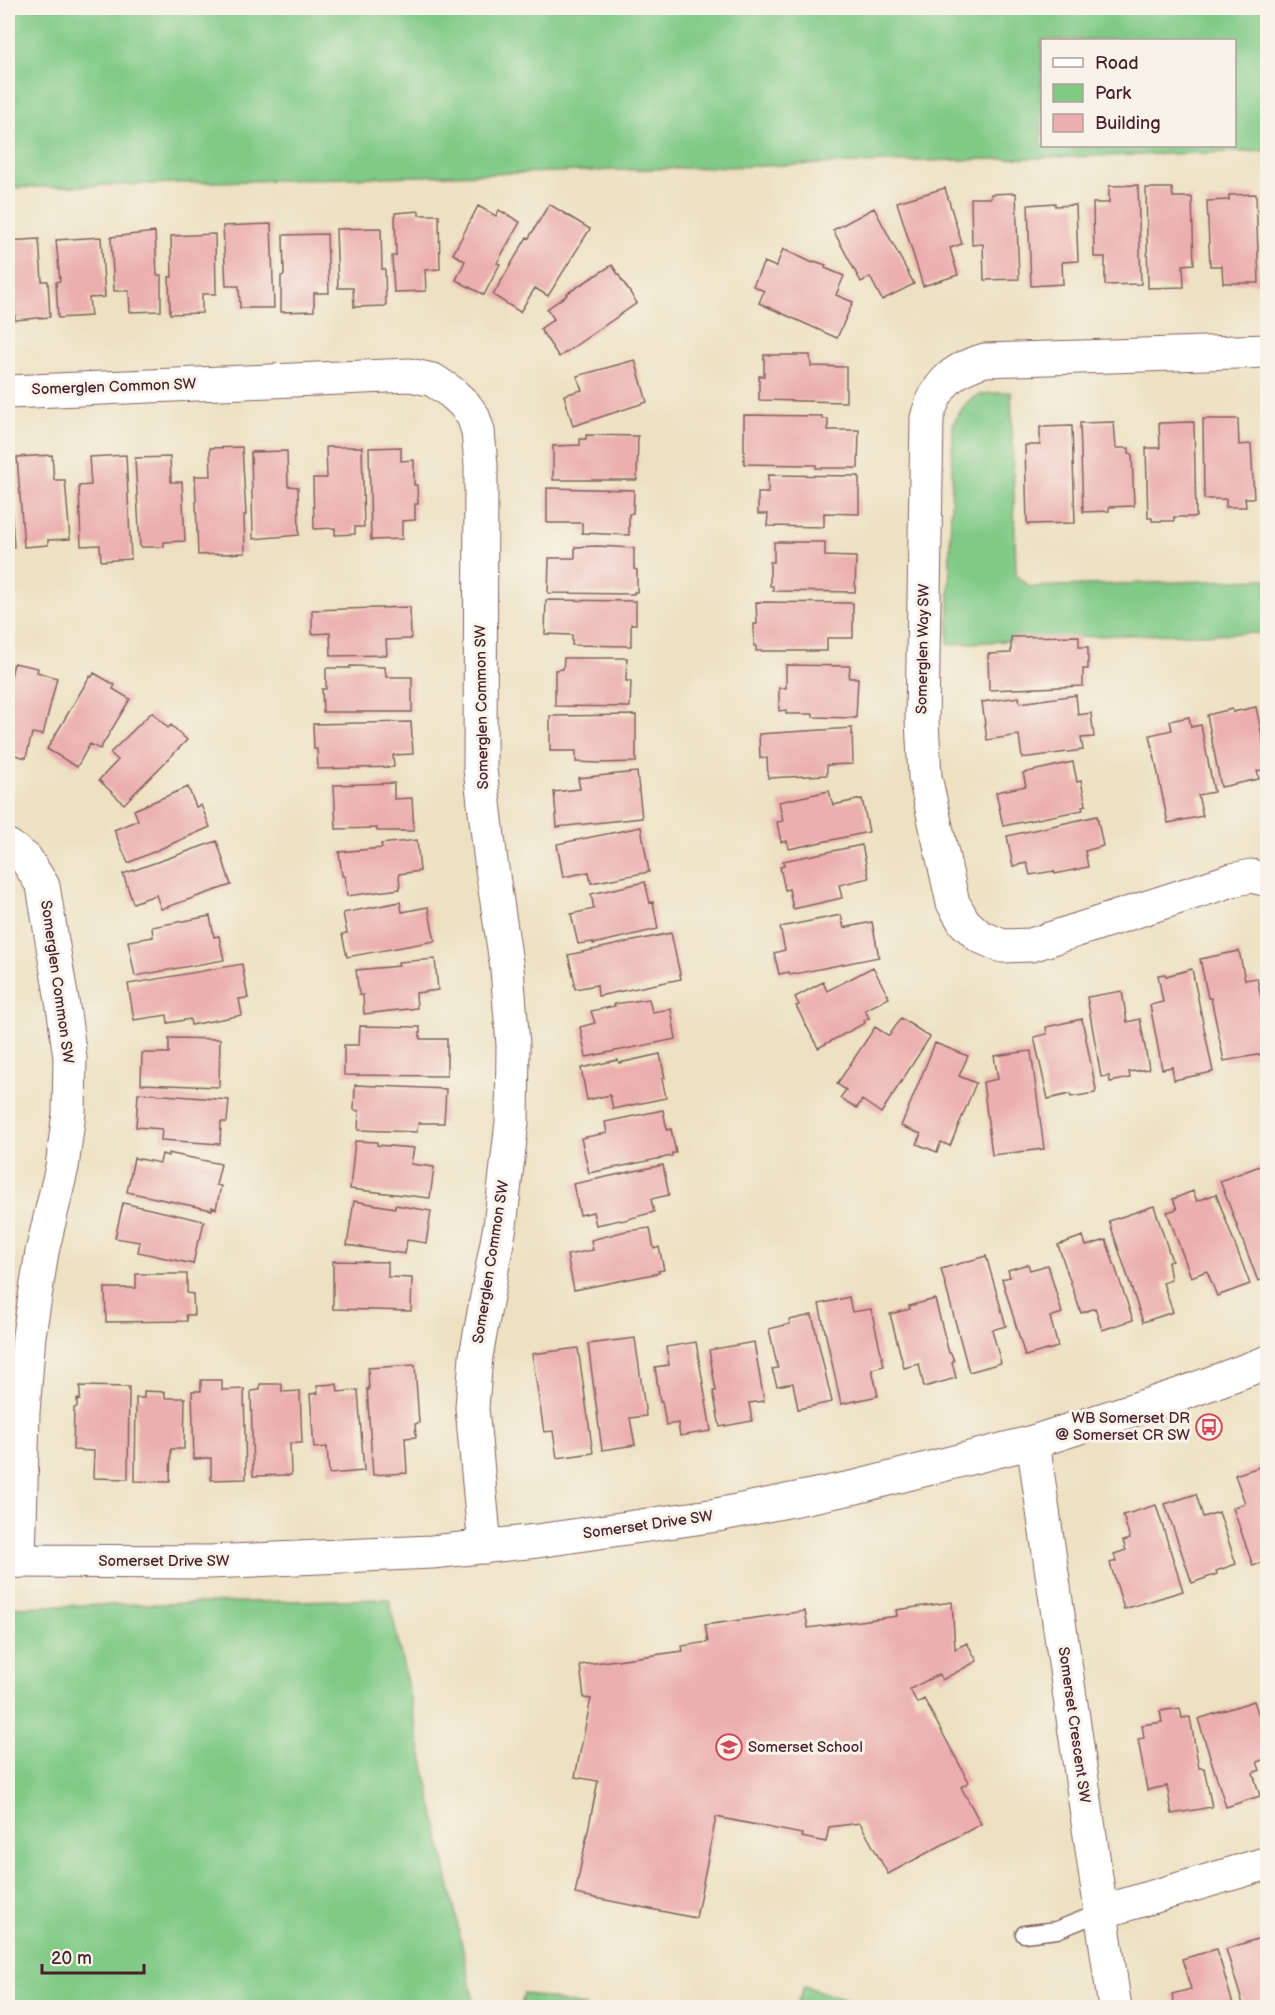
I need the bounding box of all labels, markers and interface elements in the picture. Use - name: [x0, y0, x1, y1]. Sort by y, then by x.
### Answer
- legend: [1041, 39, 1236, 147]
- text: Road: [1095, 53, 1139, 74]
- text: Park: [1095, 83, 1131, 104]
- text: Building: [1095, 113, 1161, 134]
- street label: Somerglen Common SW: [31, 375, 197, 399]
- street label: Somerglen Way SW: [912, 583, 934, 714]
- street label: Somerglen Common SW: [471, 624, 493, 790]
- street label: Somerglen Common SW: [36, 899, 78, 1065]
- street label: Somerglen Common SW: [469, 1179, 513, 1345]
- place label: WB Somerset DR @ Somerset CR SW: [1055, 1409, 1190, 1445]
- bus stop icon: WB Somerset DR @ Somerset CR SW: [1194, 1412, 1224, 1442]
- street label: Somerset Drive SW: [582, 1506, 715, 1544]
- street label: Somerset Drive SW: [98, 1552, 230, 1571]
- street label: Somerset Crescent SW: [1054, 1646, 1094, 1805]
- school or university icon: Somerset School: [714, 1732, 744, 1762]
- place label: Somerset School: [748, 1738, 863, 1757]
- scale bar: [42, 1937, 144, 1975]
- text: 20 m: [51, 1948, 92, 1969]

